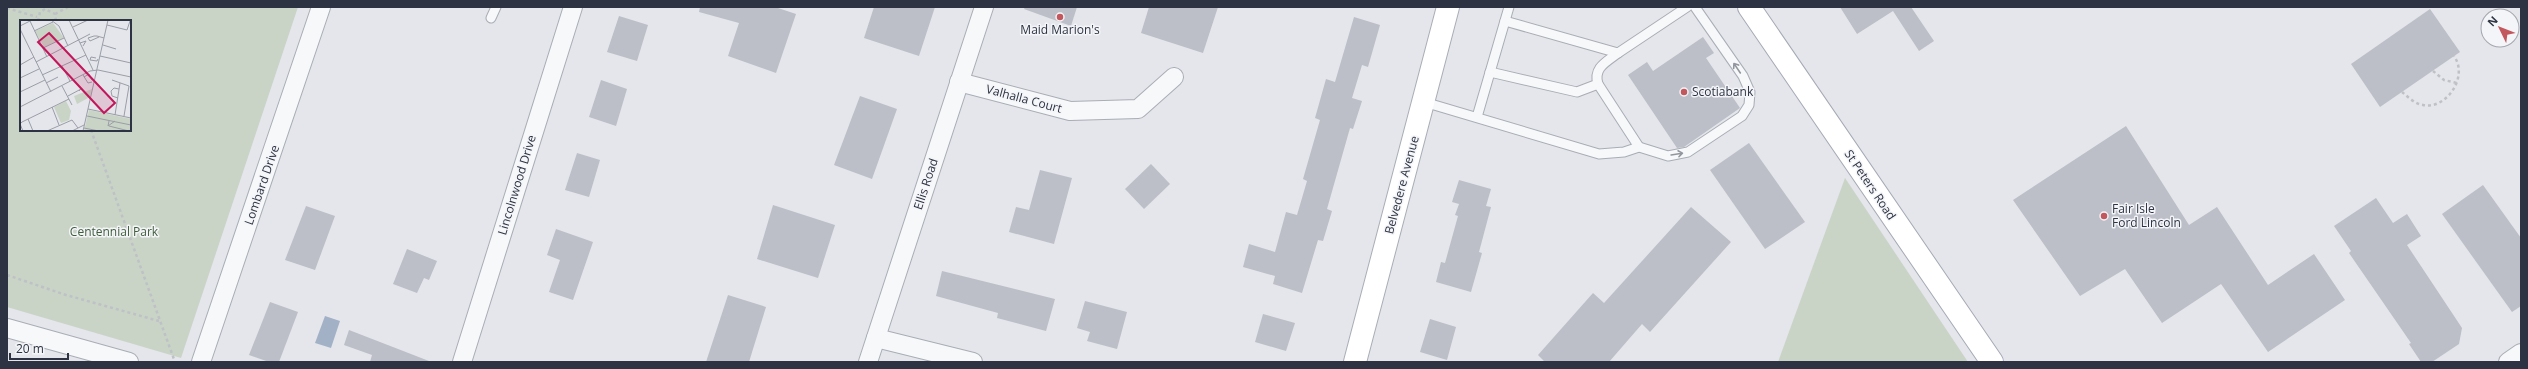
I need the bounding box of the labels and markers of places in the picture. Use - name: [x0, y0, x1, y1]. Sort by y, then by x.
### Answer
- marker: Maid Marion's: [1055, 12, 1065, 22]
- place label: Maid Marion's: [1020, 21, 1100, 38]
- place label: Scotiabank: [1692, 83, 1754, 100]
- marker: Scotiabank: [1679, 87, 1689, 97]
- place label: Fair Isle Ford Lincoln: [2112, 200, 2181, 231]
- marker: Fair Isle Ford Lincoln: [2099, 211, 2109, 221]

